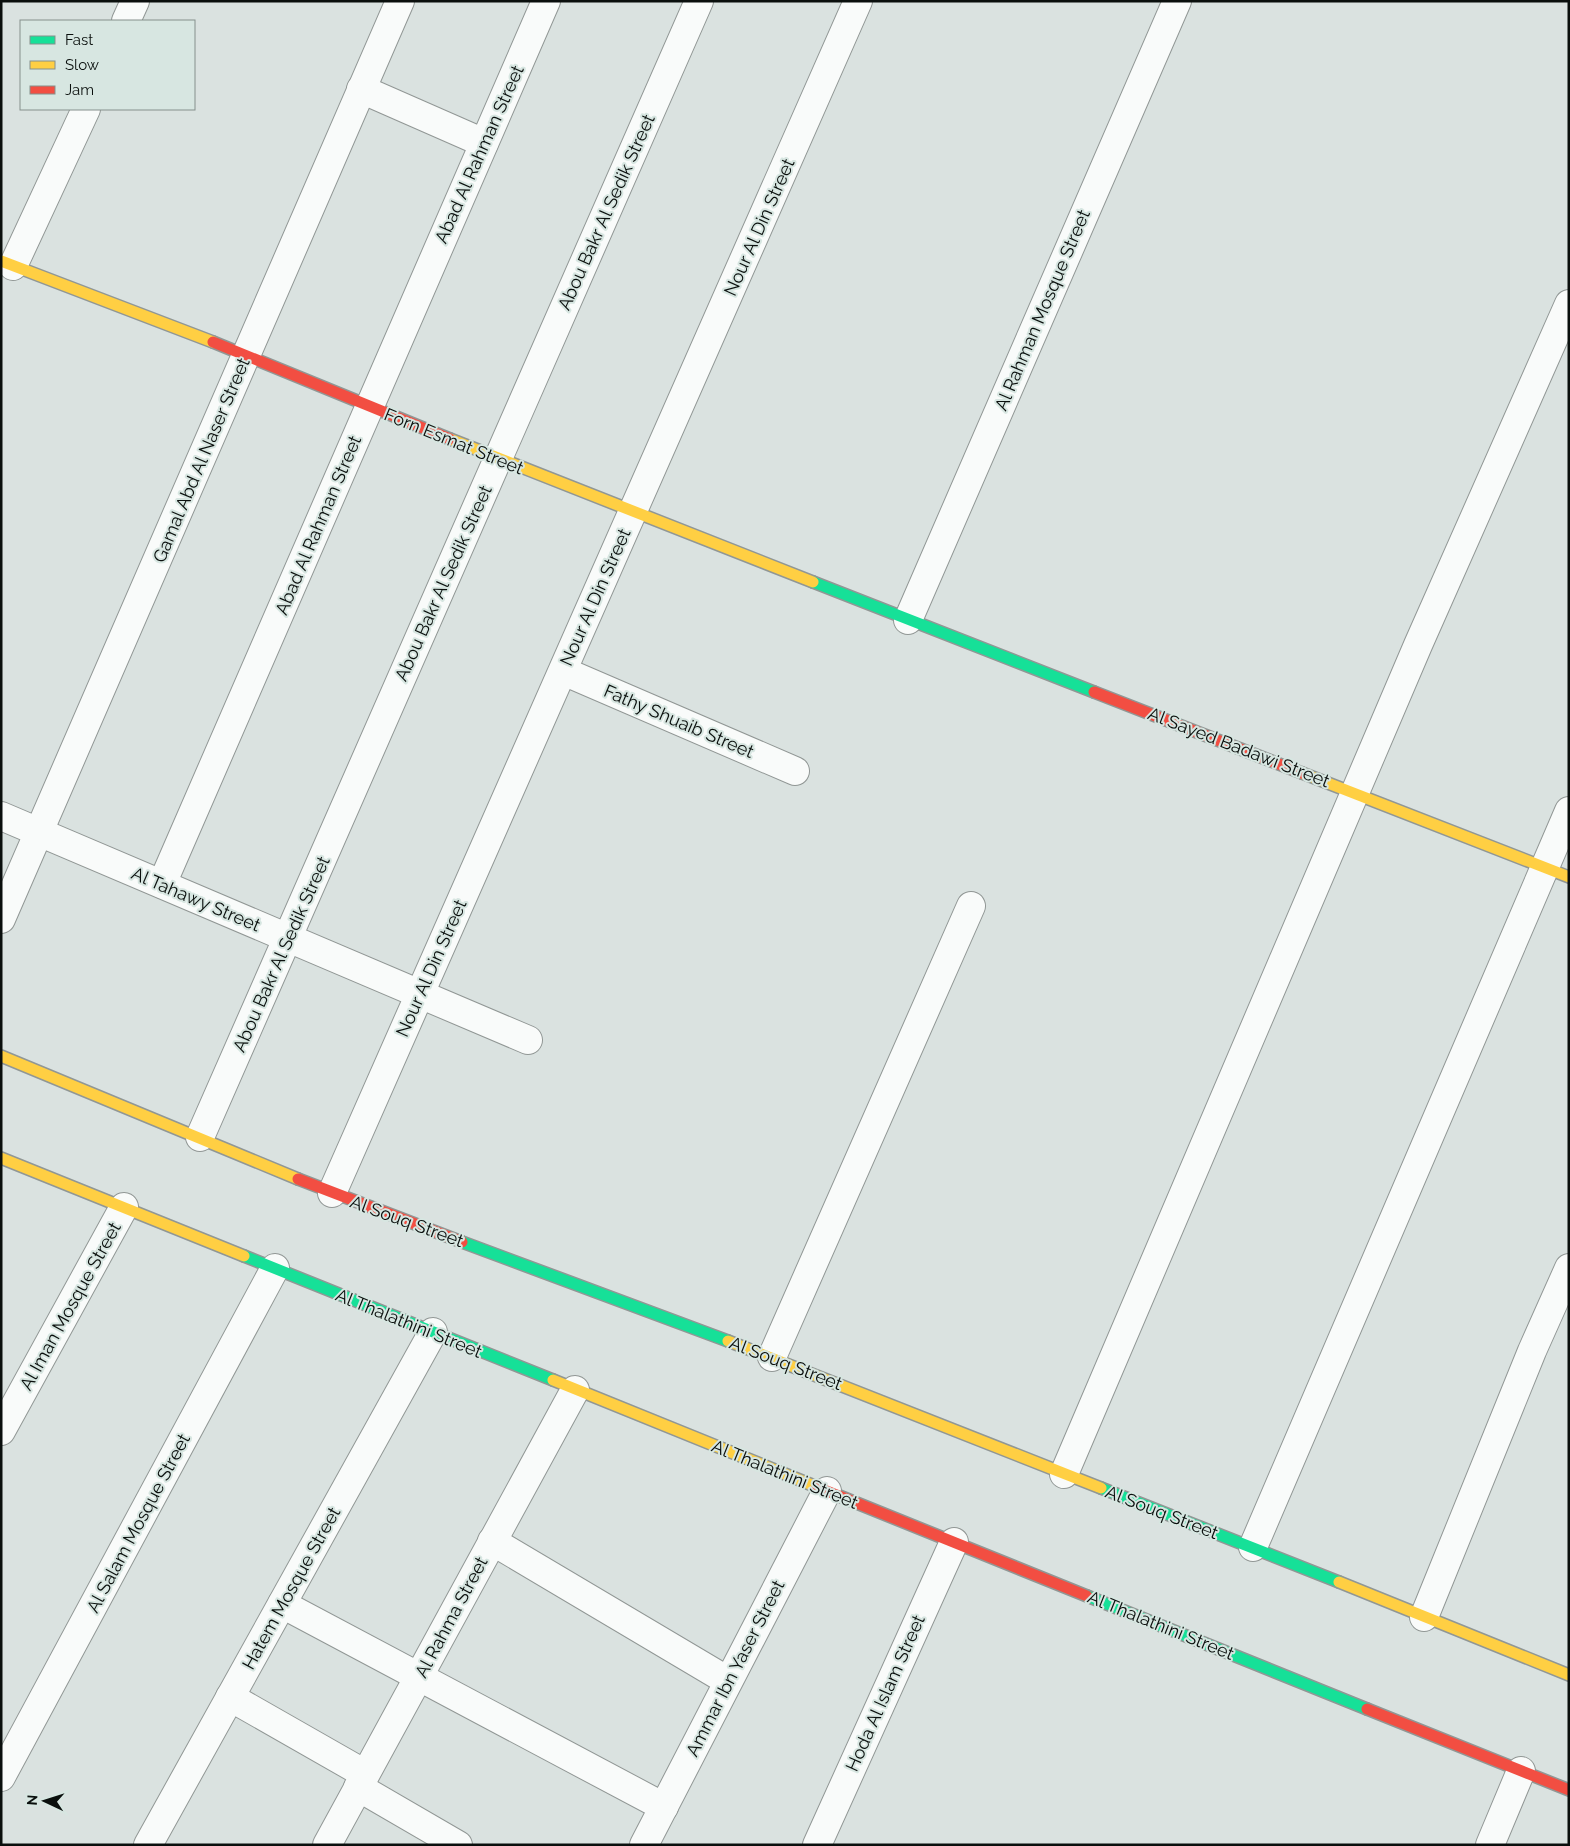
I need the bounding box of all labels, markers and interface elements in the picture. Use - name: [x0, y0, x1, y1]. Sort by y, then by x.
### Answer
- legend: [20, 20, 195, 110]
- text: Fast: [65, 31, 93, 49]
- text: Slow: [65, 56, 99, 74]
- street label: Abad Al Rahman Street: [430, 62, 528, 246]
- text: Jam: [65, 81, 94, 99]
- street label: Abou Bakr Al Sedik Street: [553, 111, 659, 313]
- street label: Nour Al Din Street: [719, 155, 799, 299]
- street label: Al Rahman Mosque Street: [990, 206, 1094, 414]
- street label: Gamal Abd Al Naser Street: [148, 354, 254, 566]
- street label: Forn Esmat Street: [381, 403, 527, 479]
- street label: Abad Al Rahman Street: [271, 432, 365, 618]
- street label: Abou Bakr Al Sedik Street: [390, 482, 496, 684]
- street label: Nour Al Din Street: [555, 525, 635, 669]
- street label: Fathy Shuaib Street: [601, 680, 757, 762]
- street label: Al Sayed Badawi Street: [1145, 703, 1333, 791]
- street label: Abou Bakr Al Sedik Street: [228, 853, 334, 1055]
- street label: Al Tahawy Street: [128, 862, 264, 936]
- street label: Nour Al Din Street: [391, 896, 471, 1040]
- street label: Al Souq Street: [347, 1191, 467, 1251]
- street label: Al Iman Mosque Street: [15, 1218, 125, 1394]
- street label: Al Thalathini Street: [333, 1284, 485, 1362]
- street label: Al Souq Street: [727, 1332, 845, 1394]
- street label: Al Salam Mosque Street: [82, 1430, 194, 1616]
- street label: Al Thalathini Street: [709, 1435, 861, 1513]
- street label: Al Souq Street: [1103, 1481, 1221, 1543]
- street label: Hatem Mosque Street: [238, 1503, 344, 1673]
- street label: Al Rahma Street: [410, 1553, 492, 1681]
- street label: Ammar Ibn Yaser Street: [681, 1576, 789, 1760]
- street label: Al Thalathini Street: [1085, 1586, 1237, 1664]
- street label: Hoda Al Islam Street: [841, 1612, 929, 1774]
- north arrow: [20, 1776, 70, 1826]
- text: N: [24, 1794, 40, 1806]

